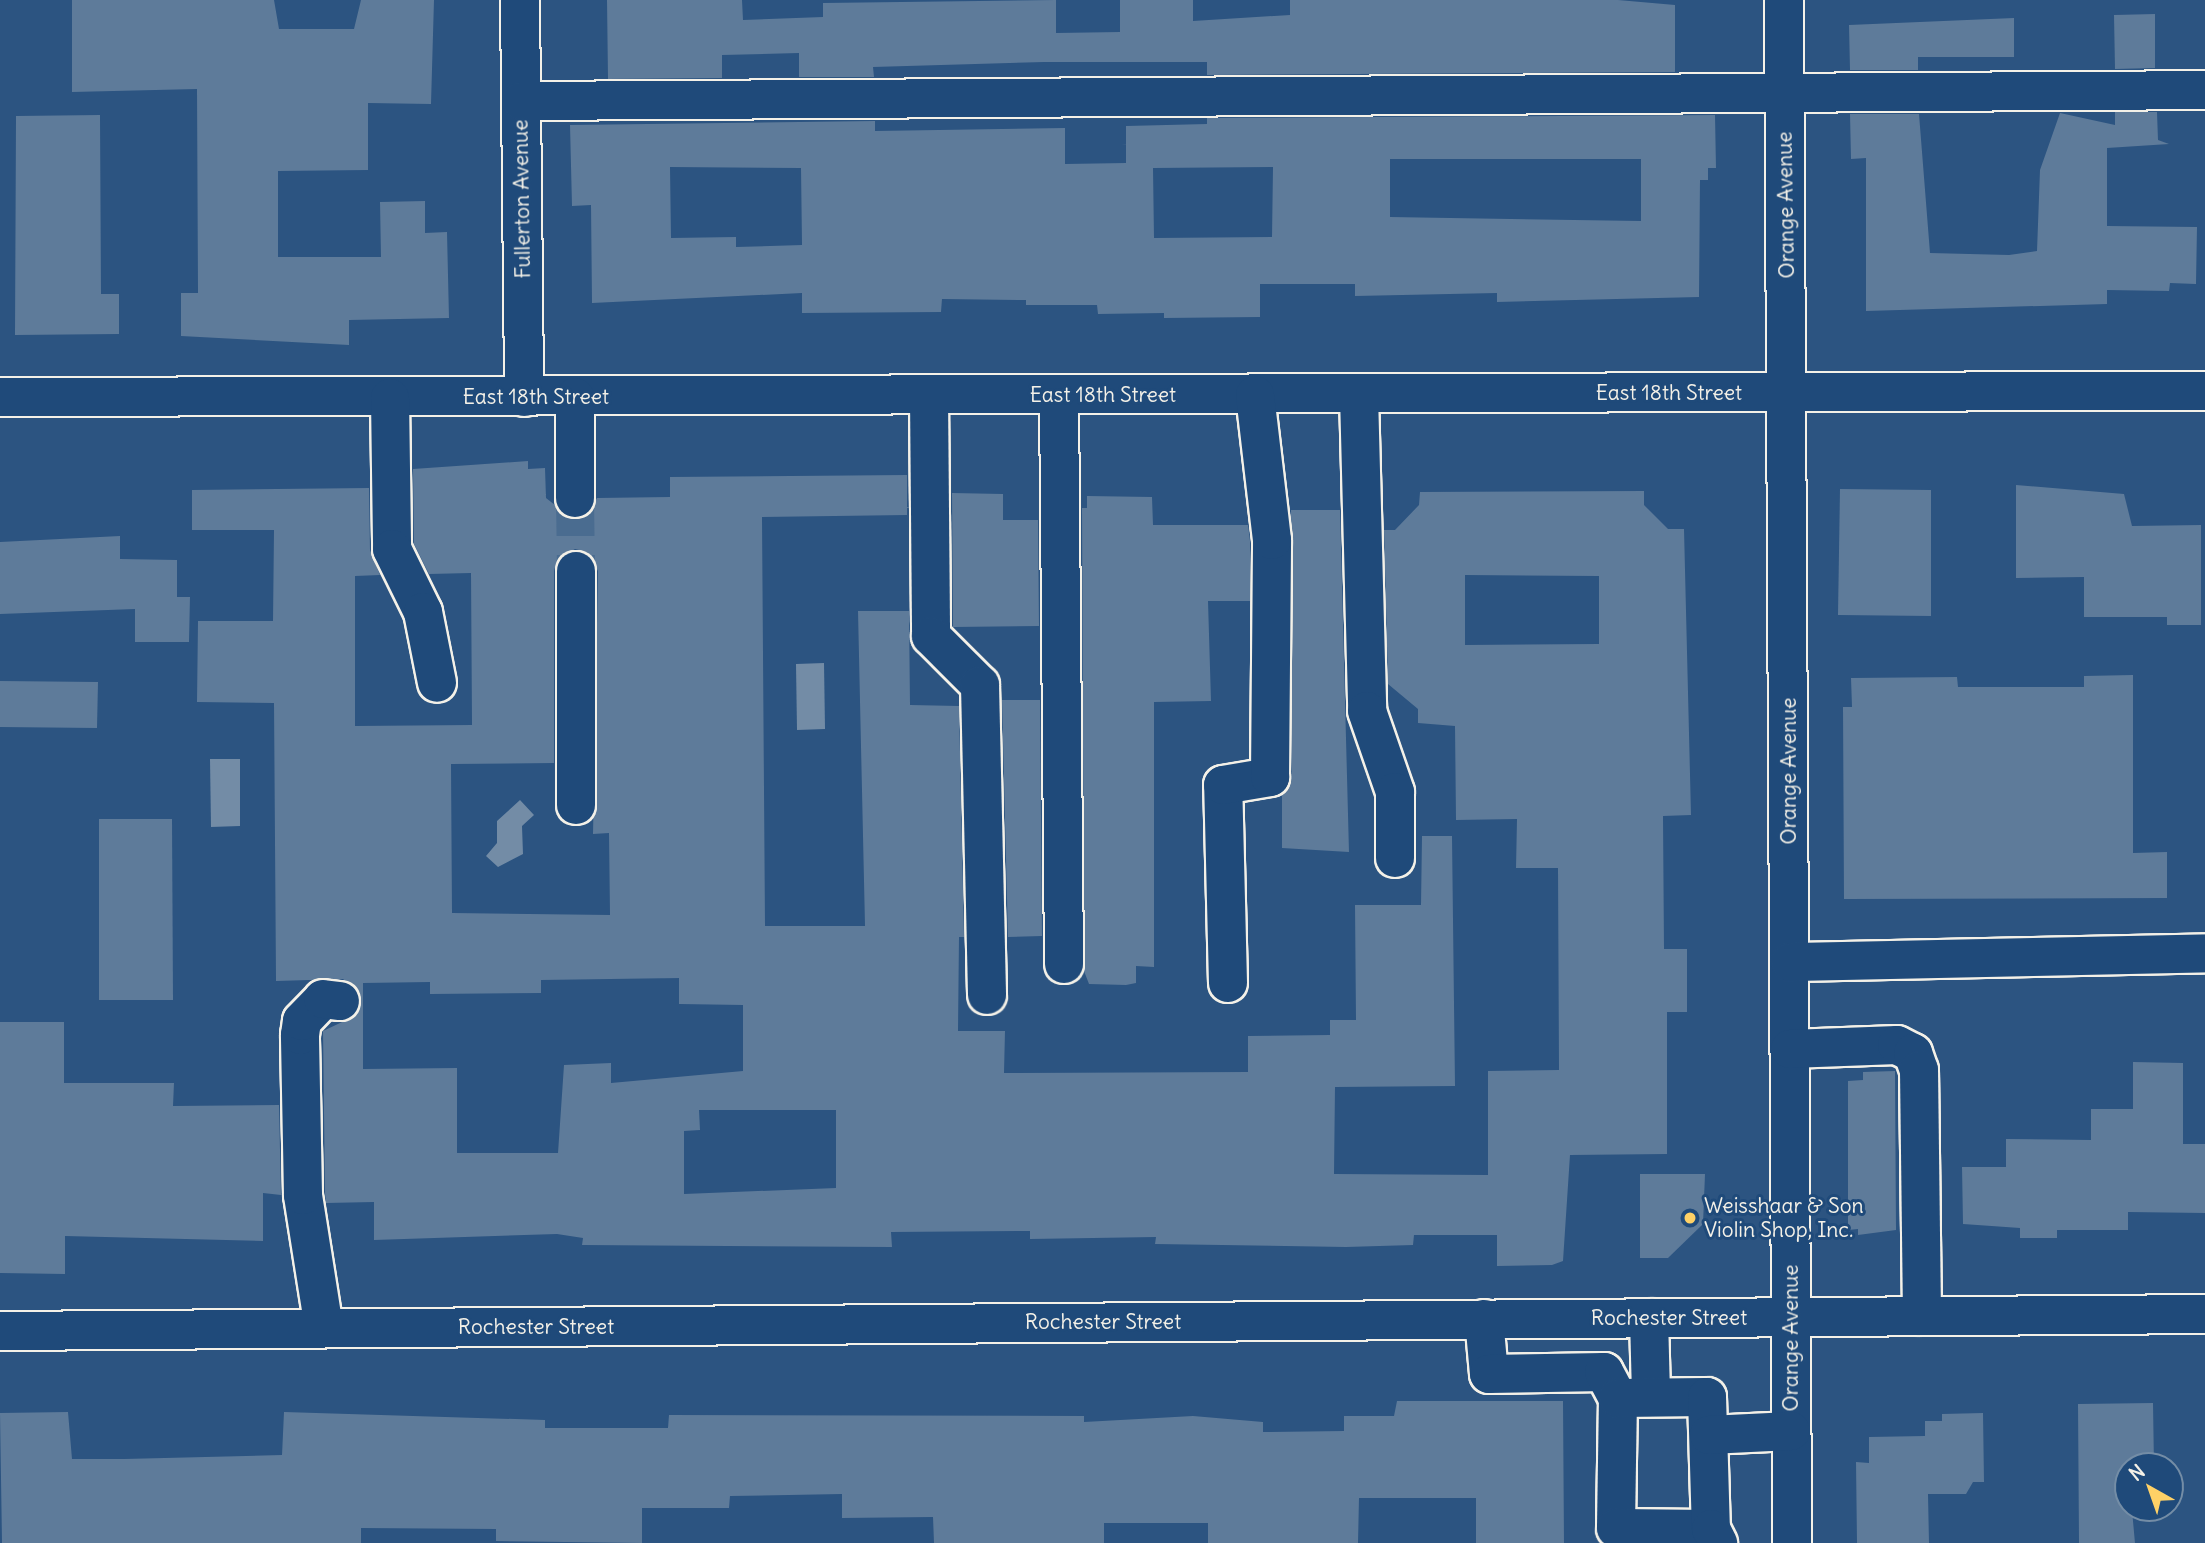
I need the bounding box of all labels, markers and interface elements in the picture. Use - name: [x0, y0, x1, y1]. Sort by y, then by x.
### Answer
- street label: Fullerton Avenue: [508, 119, 536, 279]
- street label: Orange Avenue: [1772, 131, 1800, 279]
- street label: East 18th Street: [1596, 380, 1742, 406]
- street label: East 18th Street: [1030, 382, 1176, 408]
- street label: East 18th Street: [463, 384, 609, 410]
- street label: Orange Avenue: [1776, 697, 1802, 845]
- place label: Weisshaar & Son Violin Shop, Inc.: [1704, 1193, 1864, 1243]
- marker: Weisshaar & Son Violin Shop, Inc.: [1682, 1210, 1698, 1226]
- street label: Orange Avenue: [1778, 1264, 1804, 1412]
- street label: Rochester Street: [1591, 1305, 1747, 1331]
- street label: Rochester Street: [1025, 1309, 1181, 1335]
- street label: Rochester Street: [458, 1314, 614, 1340]
- north arrow: [2114, 1452, 2184, 1522]
- text: N: [2124, 1459, 2150, 1486]

